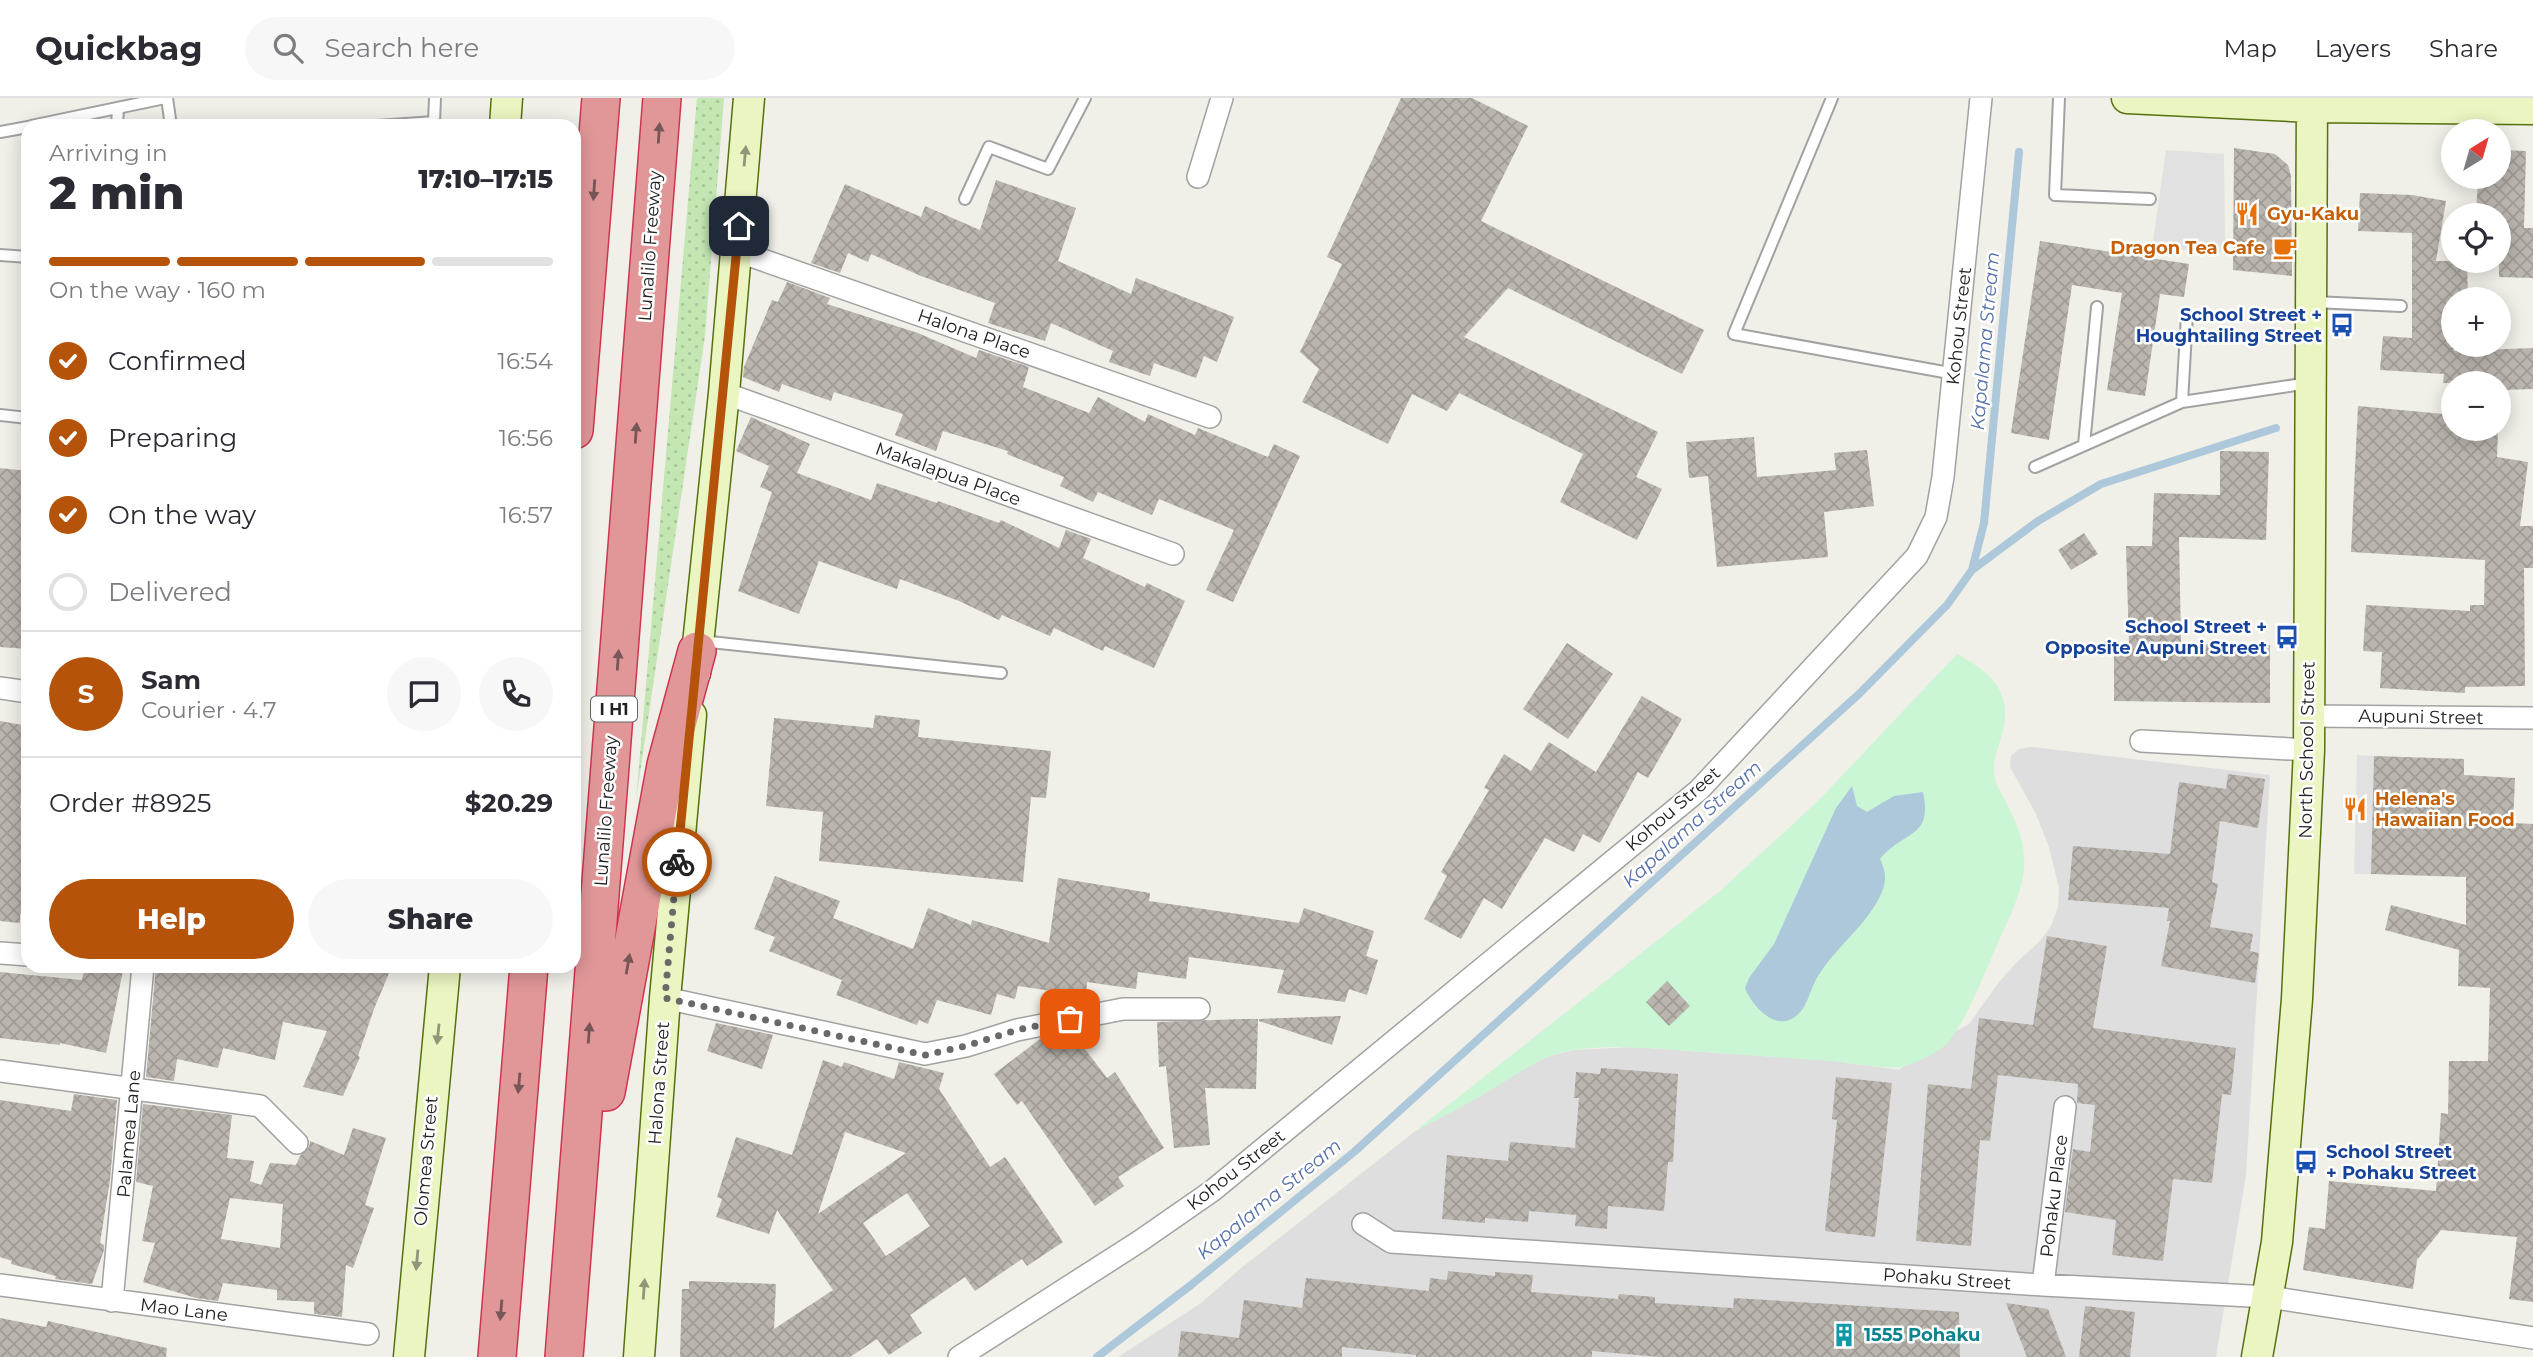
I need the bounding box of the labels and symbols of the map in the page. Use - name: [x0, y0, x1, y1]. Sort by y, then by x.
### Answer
- north arrow: [2441, 119, 2511, 189]
- one-way arrow: [654, 121, 665, 143]
- one-way arrow: [740, 145, 751, 167]
- street label: Lunalilo Freeway: [634, 170, 666, 322]
- one-way arrow: [588, 180, 599, 202]
- pin: [709, 196, 769, 256]
- restaurant icon: Gyu-Kaku: [2233, 200, 2261, 228]
- place label: Gyu-Kaku: [2267, 203, 2359, 225]
- cafe icon: Dragon Tea Cafe: [2271, 234, 2299, 262]
- place label: Dragon Tea Cafe: [2110, 237, 2265, 259]
- water label: Kapalama Stream: [1966, 251, 2004, 431]
- street label: Kohou Street: [1942, 266, 1976, 386]
- street label: Halona Place: [915, 304, 1034, 364]
- place label: School Street + Houghtailing Street: [2136, 304, 2322, 347]
- bus stop icon: School Street + Houghtailing Street: [2328, 311, 2356, 339]
- one-way arrow: [630, 421, 641, 443]
- street label: Makalapua Place: [872, 437, 1024, 511]
- place label: School Street + Opposite Aupuni Street: [2045, 616, 2267, 659]
- bus stop icon: School Street + Opposite Aupuni Street: [2273, 623, 2301, 651]
- one-way arrow: [613, 648, 624, 670]
- street label: North School Street: [2294, 661, 2320, 839]
- road number: I H1: [591, 696, 637, 722]
- street label: Aupuni Street: [2358, 705, 2484, 729]
- street label: Lunalilo Freeway: [590, 735, 622, 887]
- water label: Kapalama Stream: [1618, 756, 1766, 892]
- street label: Kohou Street: [1621, 762, 1725, 856]
- place label: Helena's Hawaiian Food: [2375, 788, 2515, 831]
- restaurant icon: Helena's Hawaiian Food: [2341, 795, 2369, 823]
- courier: [642, 827, 712, 897]
- one-way arrow: [623, 953, 634, 975]
- pin: [1040, 989, 1100, 1049]
- street label: Halona Street: [644, 1021, 674, 1145]
- one-way arrow: [584, 1022, 595, 1044]
- one-way arrow: [432, 1023, 443, 1045]
- street label: Palamea Lane: [112, 1069, 146, 1199]
- one-way arrow: [514, 1072, 525, 1094]
- street label: Olomea Street: [409, 1095, 443, 1227]
- street label: Kohou Street: [1183, 1125, 1289, 1215]
- street label: Pohaku Place: [2036, 1133, 2072, 1259]
- water label: Kapalama Stream: [1192, 1134, 1346, 1264]
- place label: School Street + Pohaku Street: [2326, 1141, 2477, 1184]
- bus stop icon: School Street + Pohaku Street: [2292, 1148, 2320, 1176]
- one-way arrow: [411, 1250, 422, 1272]
- street label: Pohaku Street: [1882, 1264, 2012, 1294]
- one-way arrow: [639, 1278, 650, 1300]
- street label: Mao Lane: [139, 1294, 229, 1326]
- one-way arrow: [495, 1299, 506, 1321]
- building icon: 1555 Pohaku: [1830, 1321, 1858, 1349]
- place label: 1555 Pohaku: [1864, 1324, 1980, 1346]

